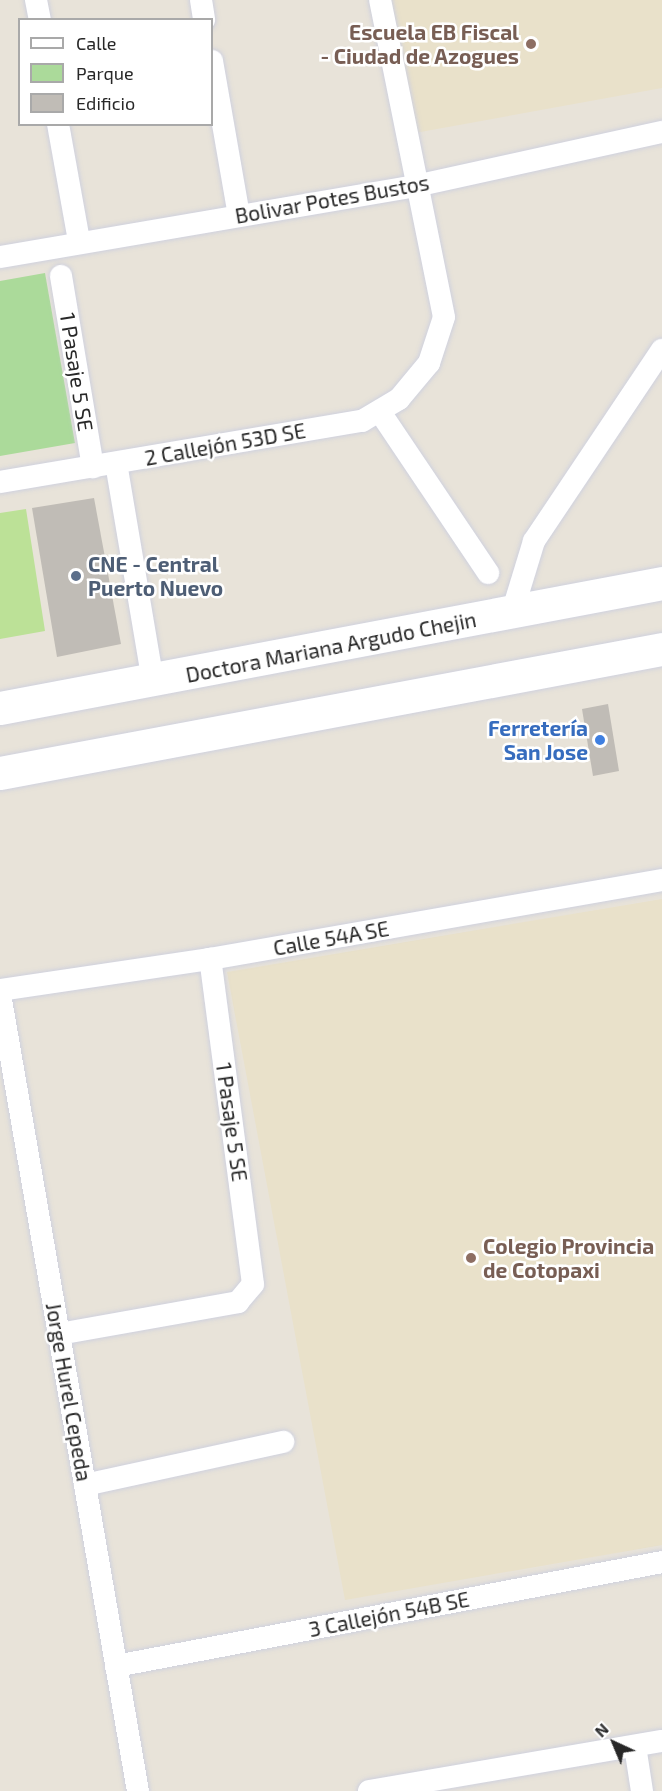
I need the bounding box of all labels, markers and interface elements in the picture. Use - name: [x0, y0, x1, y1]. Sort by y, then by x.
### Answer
- legend: [18, 18, 213, 126]
- place label: Escuela EB Fiscal - Ciudad de Azogues: [320, 19, 519, 69]
- text: Calle: [76, 32, 117, 54]
- marker: Escuela EB Fiscal - Ciudad de Azogues: [524, 37, 538, 51]
- text: Parque: [76, 62, 134, 84]
- text: Edificio: [76, 92, 135, 114]
- street label: Bolivar Potes Bustos: [233, 169, 431, 229]
- street label: 1 Pasaje 5 SE: [55, 311, 99, 433]
- street label: 2 Callejón 53D SE: [143, 417, 307, 471]
- place label: CNE - Central Puerto Nuevo: [88, 551, 223, 601]
- marker: CNE - Central Puerto Nuevo: [69, 569, 83, 583]
- street label: Doctora Mariana Argudo Chejin: [183, 606, 479, 688]
- place label: Ferretería San Jose: [488, 715, 588, 765]
- marker: Ferretería San Jose: [593, 733, 607, 747]
- street label: Calle 54A SE: [271, 915, 391, 961]
- street label: 1 Pasaje 5 SE: [211, 1061, 253, 1183]
- place label: Colegio Provincia de Cotopaxi: [483, 1233, 654, 1283]
- marker: Colegio Provincia de Cotopaxi: [464, 1251, 478, 1265]
- street label: Jorge Hurel Cepeda: [41, 1300, 97, 1484]
- street label: 3 Callejón 54B SE: [307, 1586, 471, 1642]
- north arrow: [584, 1713, 644, 1773]
- text: N: [590, 1719, 612, 1741]

